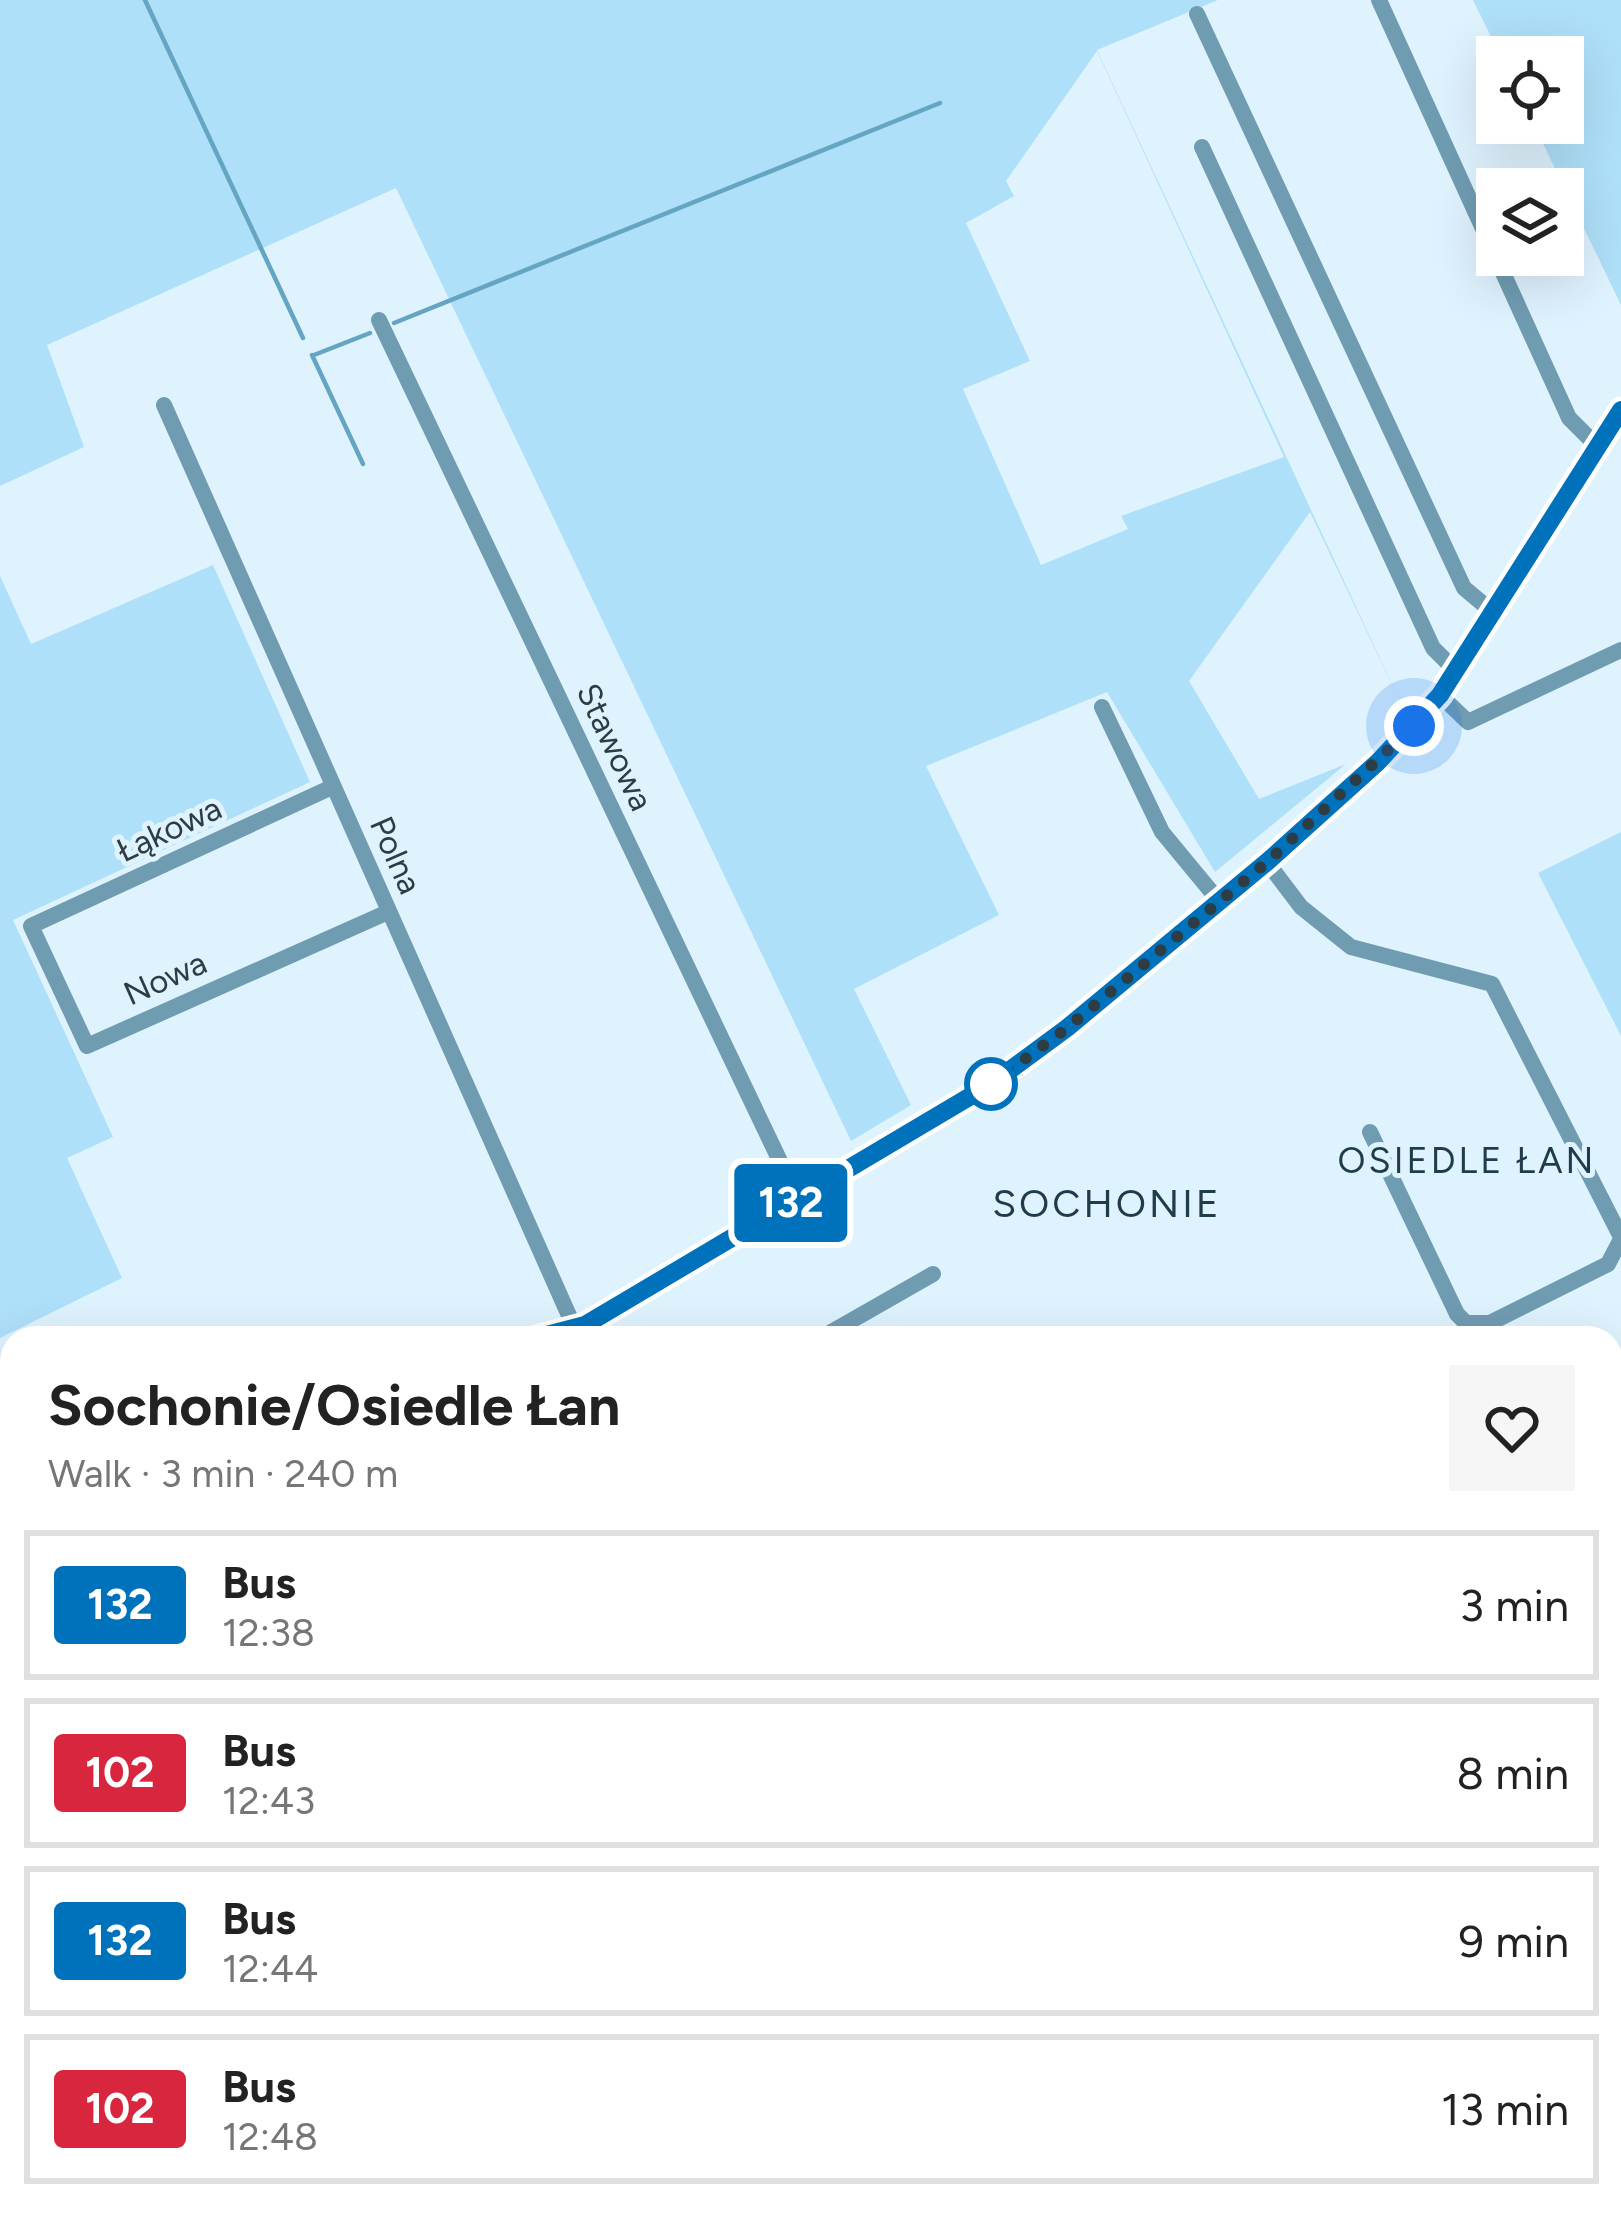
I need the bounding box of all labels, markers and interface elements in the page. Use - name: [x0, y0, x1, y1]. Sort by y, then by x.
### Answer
- map controls: [1476, 36, 1584, 276]
- button: locate: [1476, 36, 1584, 144]
- button: layers: [1476, 168, 1584, 276]
- street label: Stawowa: [569, 677, 661, 817]
- your location: [1384, 696, 1444, 756]
- street label: Łąkowa: [111, 788, 227, 870]
- street label: Polna: [362, 810, 430, 900]
- street label: Nowa: [118, 943, 212, 1013]
- unlabelled marker: [966, 1059, 1016, 1109]
- district label: OSIEDLE ŁAN: [1338, 1139, 1596, 1182]
- line badge: 132: [722, 1164, 860, 1242]
- text: 132: [758, 1177, 824, 1228]
- district label: SOCHONIE: [992, 1180, 1222, 1227]
- button: heart: [1449, 1365, 1575, 1491]
- text: Sochonie/Osiedle Łan: [48, 1371, 620, 1439]
- text: Walk · 3 min · 240 m: [48, 1450, 398, 1497]
- text: Bus: [222, 1555, 296, 1609]
- text: 3 min: [1460, 1578, 1569, 1632]
- text: 132: [87, 1579, 153, 1630]
- text: 12:38: [222, 1609, 315, 1656]
- text: Bus: [222, 1723, 296, 1777]
- text: 8 min: [1456, 1746, 1569, 1800]
- text: 102: [85, 1747, 155, 1798]
- text: 12:43: [222, 1777, 315, 1824]
- text: Bus: [222, 1891, 296, 1945]
- text: 9 min: [1459, 1914, 1569, 1968]
- text: 132: [87, 1915, 153, 1966]
- text: 12:44: [222, 1945, 318, 1992]
- text: Bus: [222, 2059, 296, 2113]
- text: 13 min: [1441, 2082, 1569, 2136]
- text: 102: [85, 2083, 155, 2134]
- text: 12:48: [222, 2113, 318, 2160]

